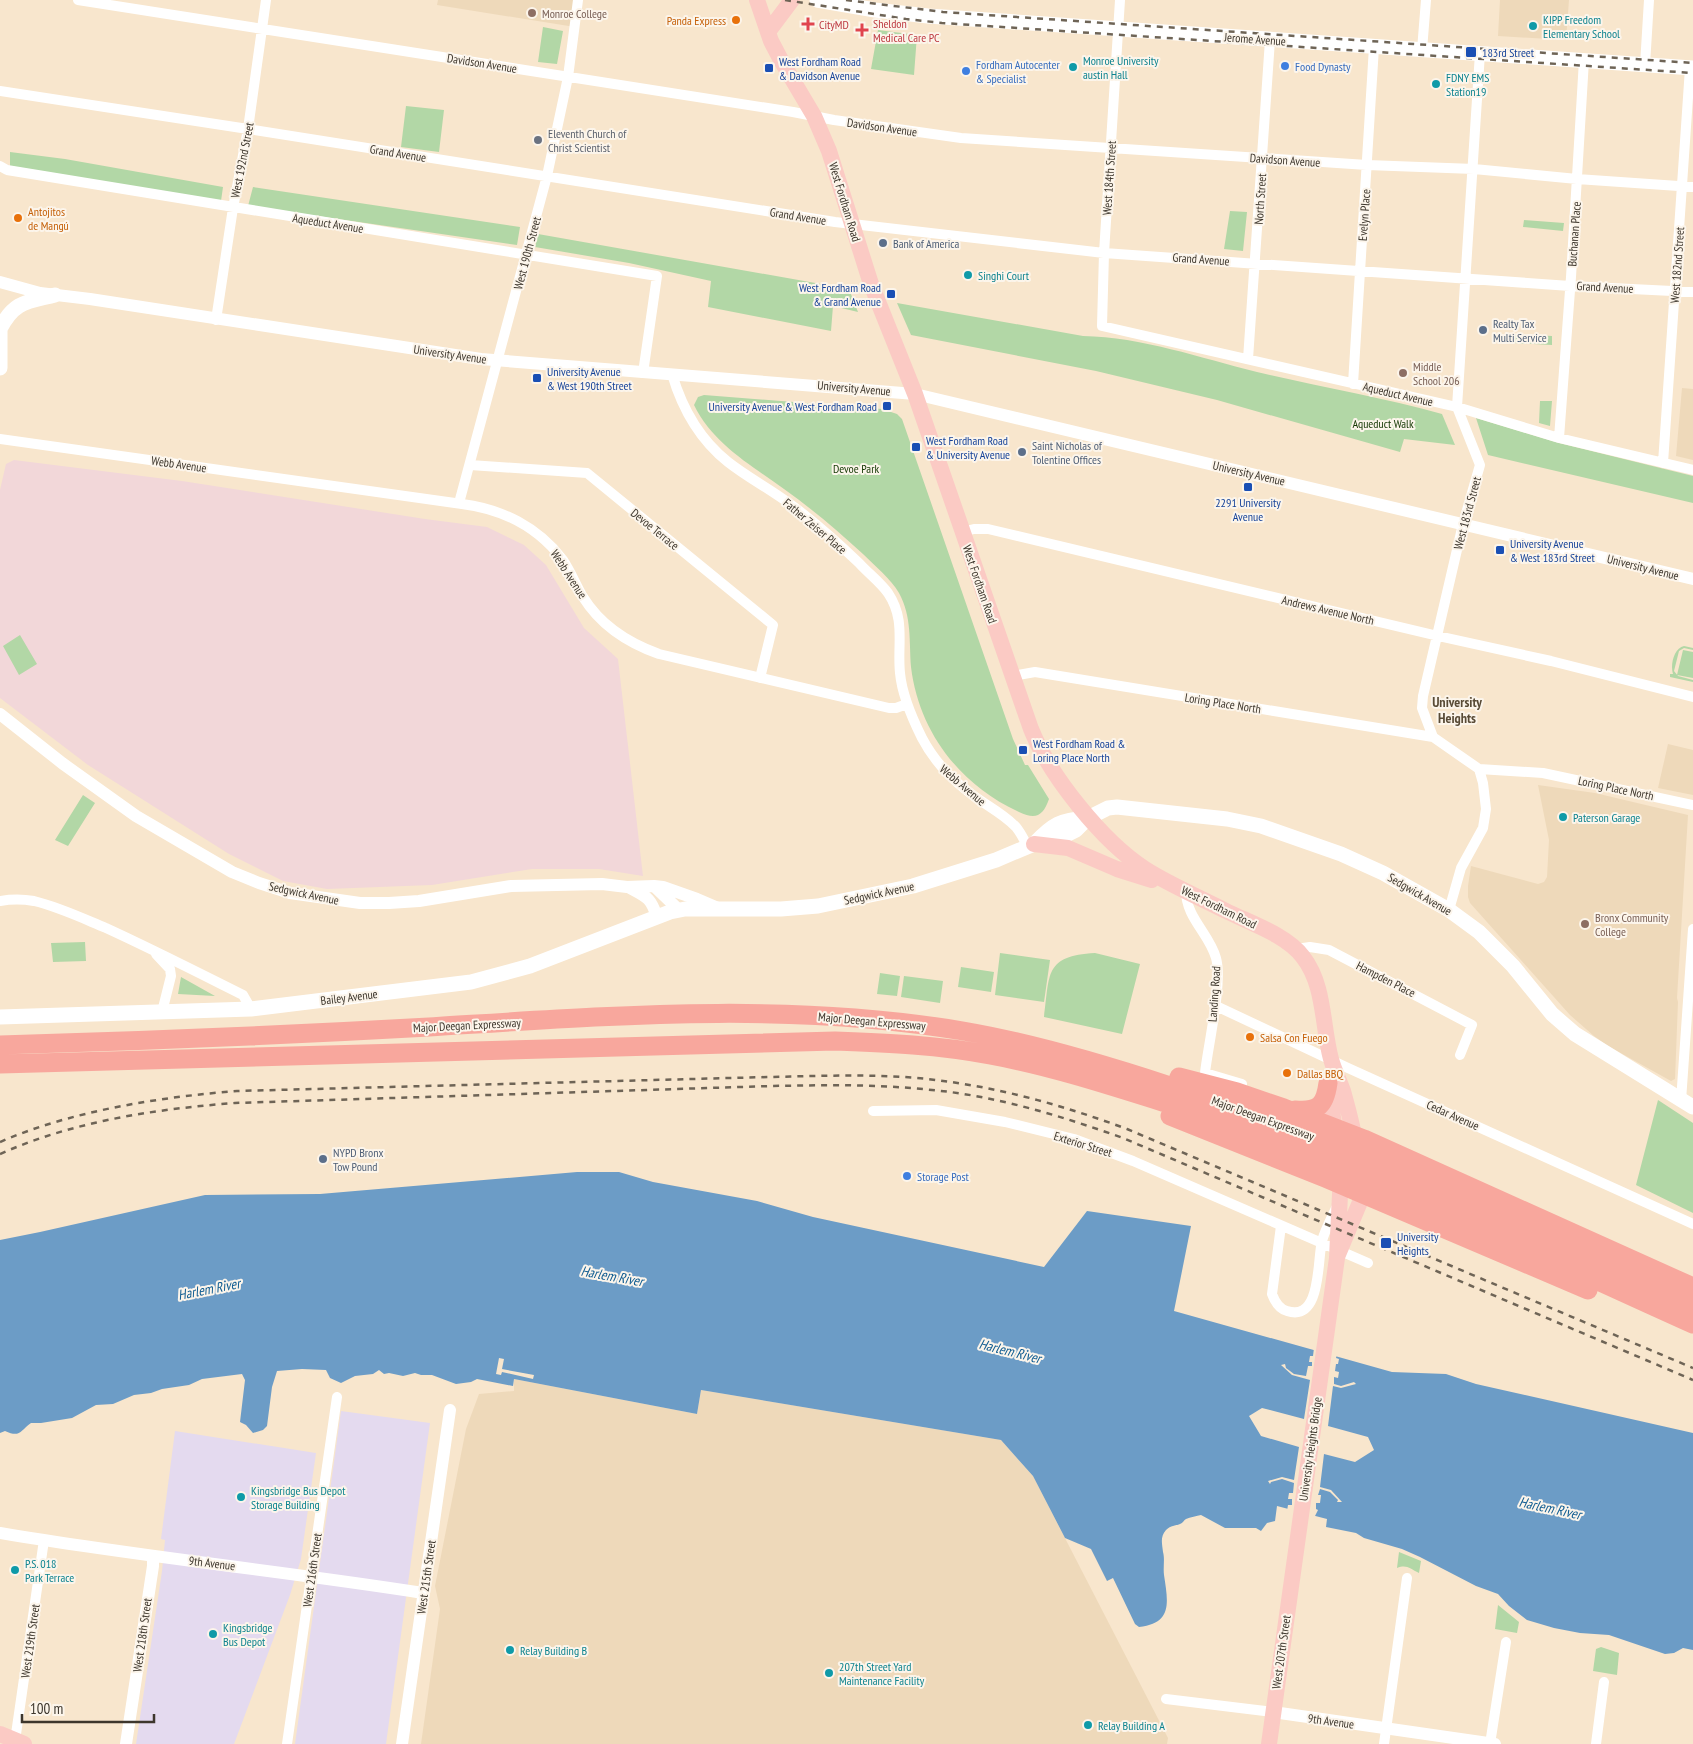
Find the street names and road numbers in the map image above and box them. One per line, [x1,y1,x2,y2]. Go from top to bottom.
street label: Jerome Avenue [1223,29,1286,49]
street label: Davidson Avenue [446,50,518,76]
street label: Davidson Avenue [846,115,918,139]
street label: West 192nd Street [227,120,257,199]
street label: West 184th Street [1099,140,1119,216]
street label: Grand Avenue [369,141,427,165]
street label: Davidson Avenue [1249,150,1321,170]
street label: West Fordham Road [826,161,864,243]
street label: North Street [1251,172,1269,225]
street label: Evelyn Place [1355,189,1373,241]
street label: Buchanan Place [1564,201,1584,267]
street label: Grand Avenue [769,204,827,228]
street label: Aqueduct Avenue [292,210,364,236]
street label: West 190th Street [510,214,544,291]
street label: West 182nd Street [1667,226,1687,304]
street label: Grand Avenue [1172,250,1230,268]
street label: Grand Avenue [1576,278,1634,296]
street label: University Avenue [412,341,488,367]
street label: University Avenue [817,377,891,399]
street label: Aqueduct Avenue [1362,379,1435,409]
street label: Webb Avenue [150,453,208,475]
street label: University Avenue [1211,457,1287,489]
street label: West 183rd Street [1450,474,1484,551]
street label: Father Zeiser Place [780,495,850,557]
street label: Devoe Terrace [628,505,682,553]
street label: West Fordham Road [960,543,1000,625]
street label: Webb Avenue [548,547,590,601]
street label: University Avenue [1605,551,1681,583]
street label: Andrews Avenue North [1280,592,1376,628]
street label: Loring Place North [1184,690,1262,716]
street label: Webb Avenue [937,761,989,809]
street label: Loring Place North [1577,773,1655,803]
street label: Sedgwick Avenue [1385,870,1455,918]
street label: Sedgwick Avenue [268,878,340,908]
street label: Sedgwick Avenue [843,878,915,908]
street label: West Fordham Road [1179,882,1259,932]
street label: Hampden Place [1354,958,1418,1000]
street label: Landing Road [1205,965,1223,1023]
street label: Bailey Avenue [320,986,378,1008]
street label: Major Deegan Expressway [818,1009,927,1033]
street label: Major Deegan Expressway [413,1015,522,1035]
street label: Major Deegan Expressway [1210,1092,1317,1144]
street label: Cedar Avenue [1424,1097,1482,1133]
street label: Exterior Street [1052,1128,1115,1160]
street label: University Heights Bridge [1295,1396,1325,1502]
street label: West 216th Street [299,1531,325,1608]
street label: West 215th Street [413,1538,439,1615]
street label: 9th Avenue [188,1553,236,1573]
street label: West 218th Street [129,1596,155,1673]
street label: West 219th Street [17,1602,43,1679]
street label: West 207th Street [1268,1613,1294,1690]
street label: 9th Avenue [1307,1710,1355,1732]

